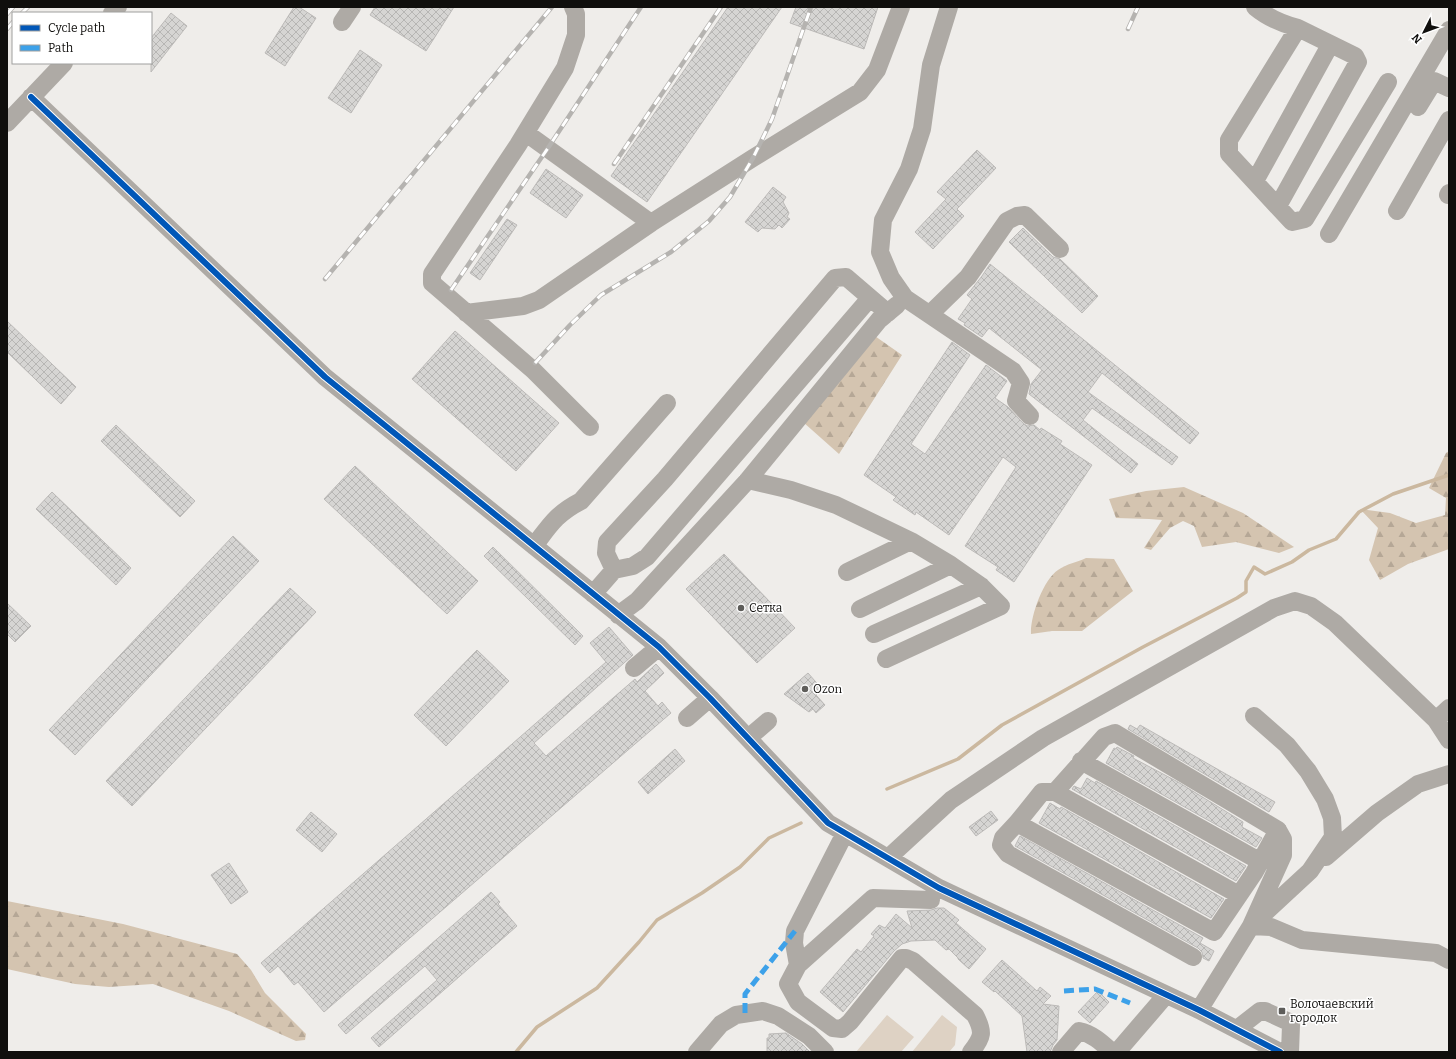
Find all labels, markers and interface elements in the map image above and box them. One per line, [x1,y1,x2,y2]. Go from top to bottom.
legend [12,12,152,64]
north arrow [1404,12,1444,52]
text: Cycle path [48,21,106,35]
text: N [1409,30,1425,46]
text: Path [48,41,74,55]
place label: Сетка [749,601,783,615]
marker: Сетка [736,603,746,613]
place label: Ozon [813,682,843,696]
marker: Ozon [800,684,810,694]
place label: Волочаевский городок [1290,997,1374,1025]
marker: Волочаевский городок [1277,1006,1287,1016]

